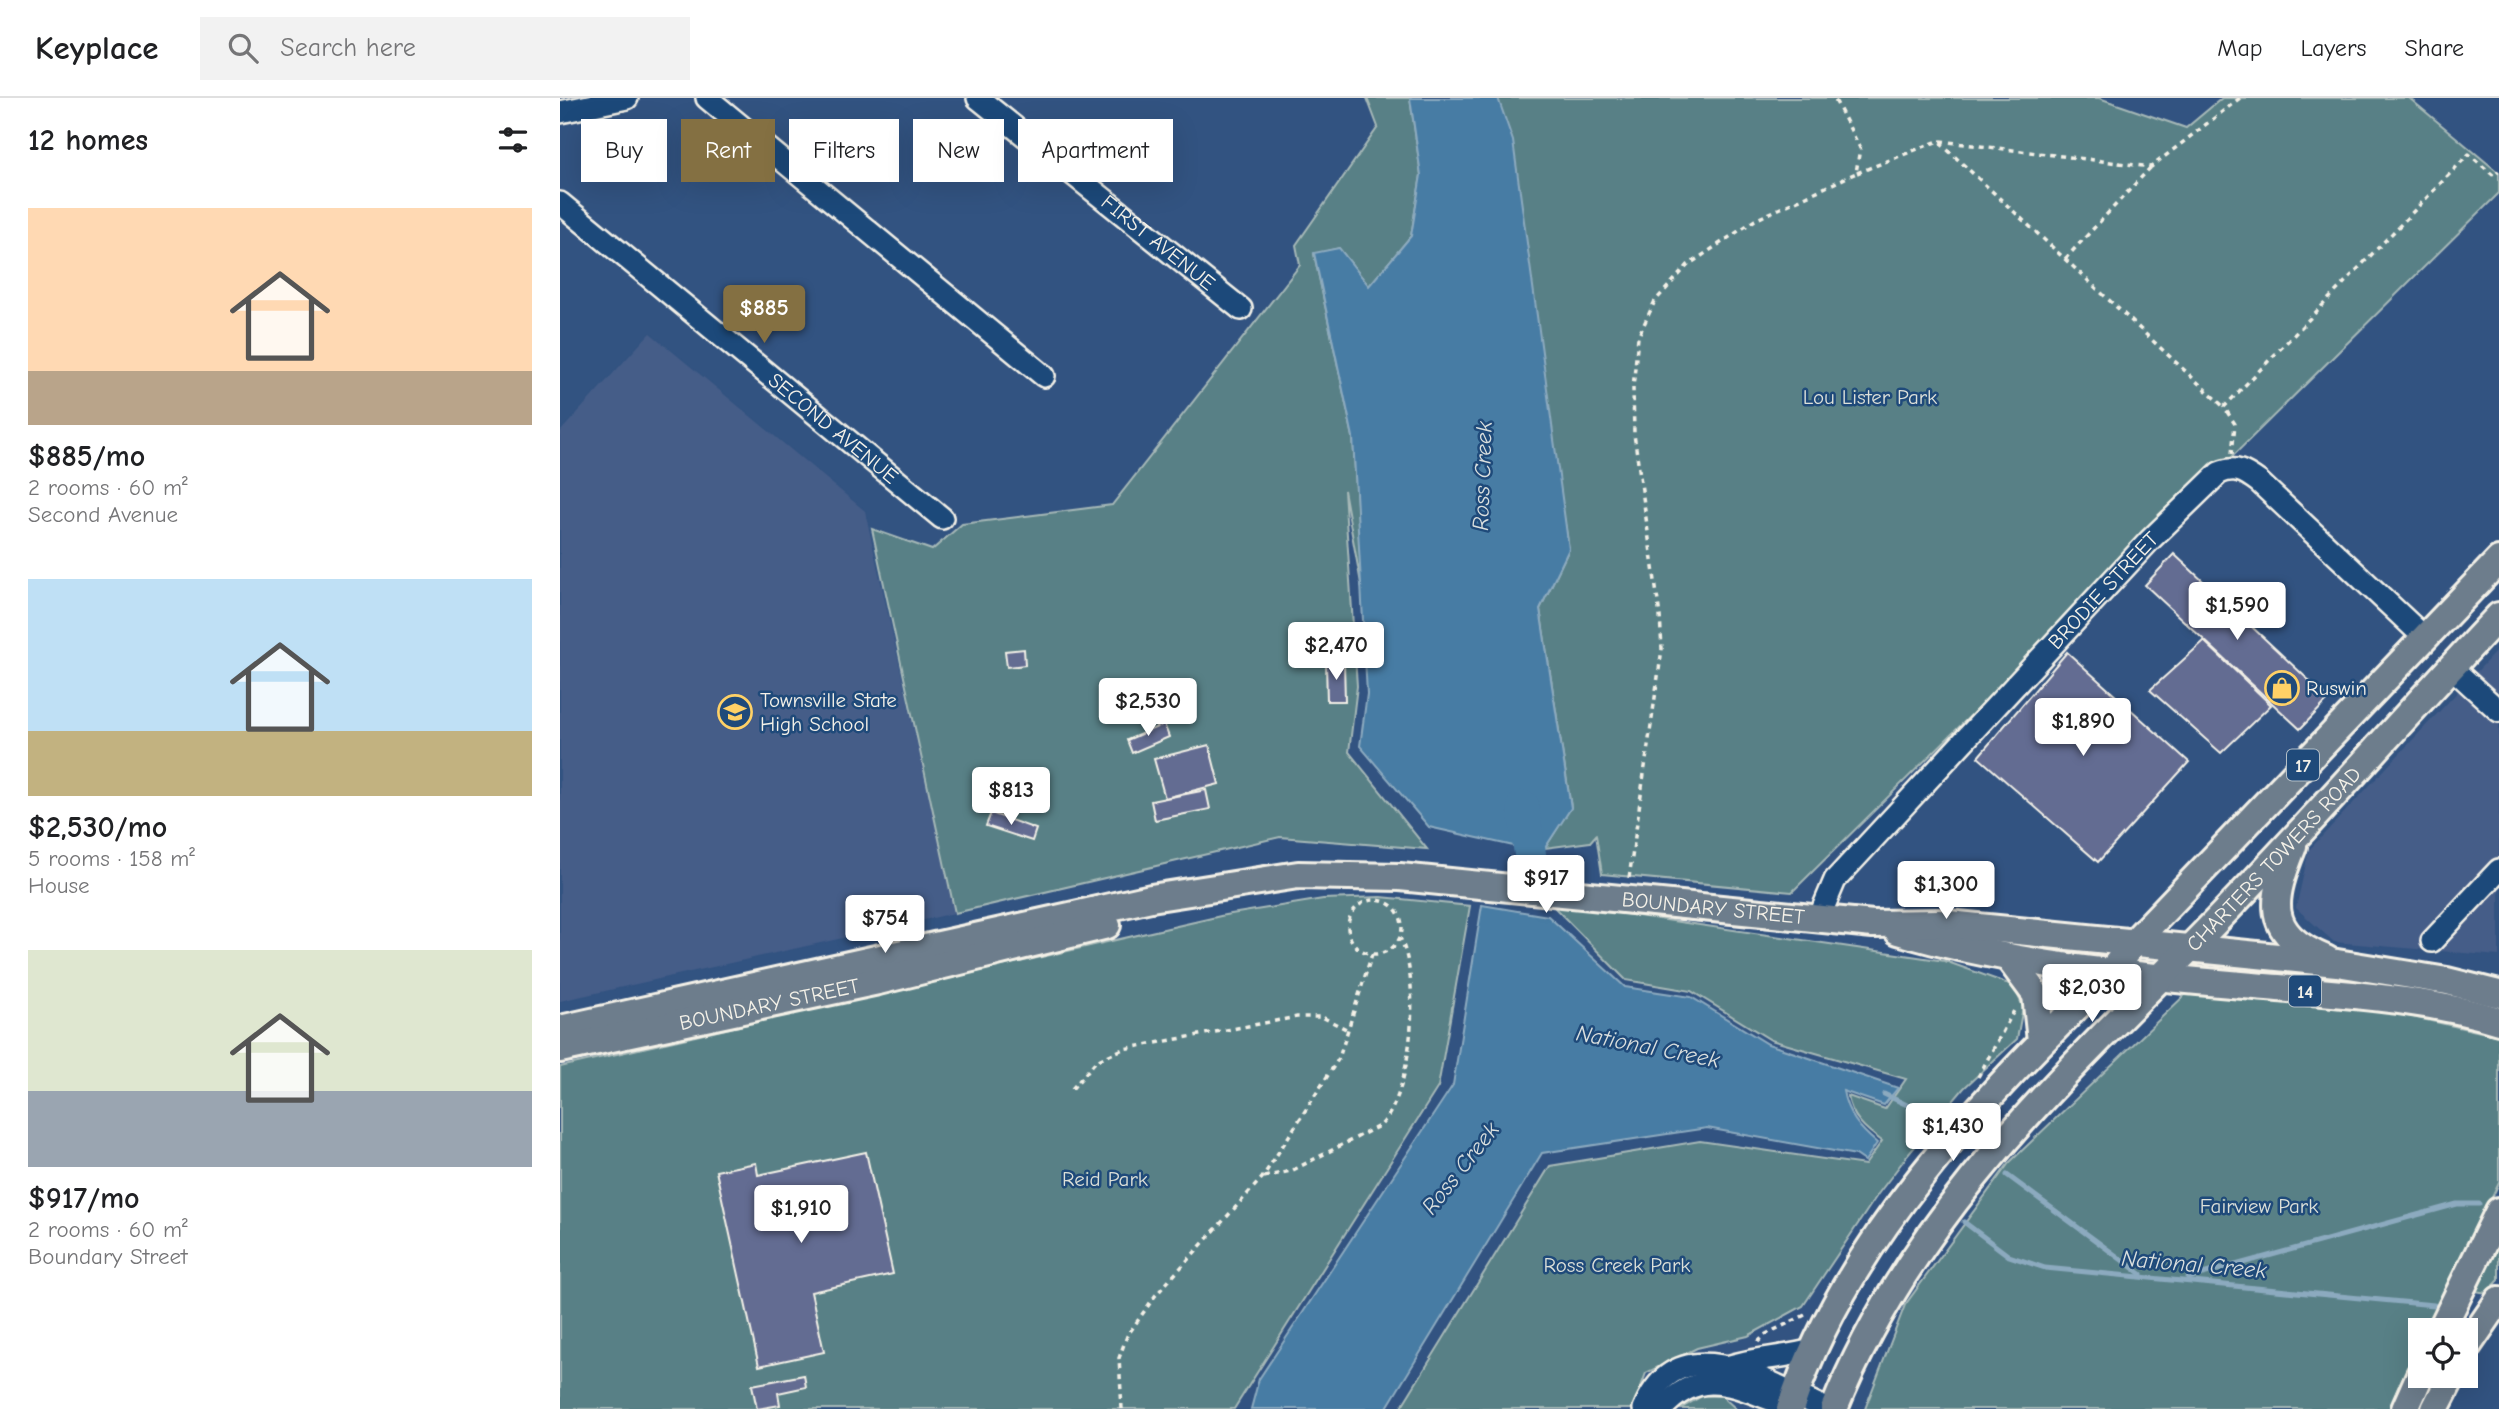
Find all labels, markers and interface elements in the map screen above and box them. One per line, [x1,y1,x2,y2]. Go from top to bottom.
search box [200,17,690,80]
text: Keyplace [35,29,158,67]
icon: search [224,29,262,67]
text: Search here [280,33,416,63]
text: Map [2217,34,2263,62]
text: Layers [2301,34,2366,62]
text: Share [2404,34,2464,62]
chip: Buy [581,119,667,182]
chip: Rent [681,119,775,182]
chip: Filters [789,119,899,182]
chip: New [913,119,1004,182]
chip: Apartment [1018,119,1173,182]
icon: filters [494,121,532,159]
text: 12 homes [28,123,148,158]
street label: FIRST AVENUE [1097,190,1220,295]
icon: home [217,253,343,379]
pin: $885 [723,286,805,345]
text: $885 [739,294,789,321]
street label: SECOND AVENUE [763,368,903,489]
park label: Lou Lister Park [1803,385,1937,409]
water label: Ross Creek [1467,420,1498,531]
text: $885/mo [28,439,145,474]
text: 2 rooms · 60 m² [28,474,188,501]
text: Second Avenue [28,501,178,528]
street label: BRODIE STREET [2043,527,2163,654]
pin: $1,590 [2180,582,2294,642]
text: $1,590 [2205,591,2269,618]
pin: $2,470 [1279,622,1393,682]
icon: home [217,624,343,750]
text: $2,470 [1304,631,1368,658]
shop icon: Ruswin [2263,669,2301,707]
place label: Ruswin [2306,676,2367,700]
pin: $2,530 [1091,678,1205,738]
text: $2,530 [1115,687,1181,714]
place label: Townsville State High School [760,688,897,736]
school or university icon: Townsville State High School [716,693,754,731]
pin: $1,890 [2026,698,2140,758]
text: $1,890 [2051,707,2115,734]
road number: 17 [2287,750,2319,780]
street label: CHARTERS TOWERS ROAD [2182,762,2366,956]
pin: $813 [970,768,1052,827]
text: $813 [988,776,1034,803]
text: $2,530/mo [28,810,167,845]
text: 5 rooms · 158 m² [28,845,195,872]
pin: $917 [1505,856,1587,915]
pin: $1,300 [1889,862,2003,921]
text: $917 [1523,864,1569,891]
text: $1,300 [1914,870,1978,897]
text: House [28,872,90,899]
street label: BOUNDARY STREET [1621,887,1806,929]
pin: $754 [844,896,926,955]
text: $754 [861,904,909,931]
pin: $2,030 [2035,964,2149,1024]
street label: BOUNDARY STREET [677,973,862,1035]
text: $2,030 [2058,973,2126,1000]
road number: 14 [2289,976,2321,1006]
icon: home [217,995,343,1121]
water label: National Creek [1574,1019,1723,1074]
pin: $1,430 [1896,1104,2010,1163]
text: $1,430 [1922,1112,1984,1139]
water label: Ross Creek [1416,1116,1505,1220]
park label: Reid Park [1062,1167,1148,1191]
text: $917/mo [28,1181,140,1216]
pin: $1,910 [744,1186,858,1245]
text: $1,910 [770,1194,832,1221]
park label: Fairview Park [2200,1194,2318,1218]
text: 2 rooms · 60 m² [28,1216,188,1243]
text: Boundary Street [28,1243,188,1270]
water label: National Creek [2120,1245,2269,1284]
park label: Ross Creek Park [1544,1253,1690,1277]
map controls [2408,1318,2478,1388]
button: locate [2408,1318,2478,1388]

